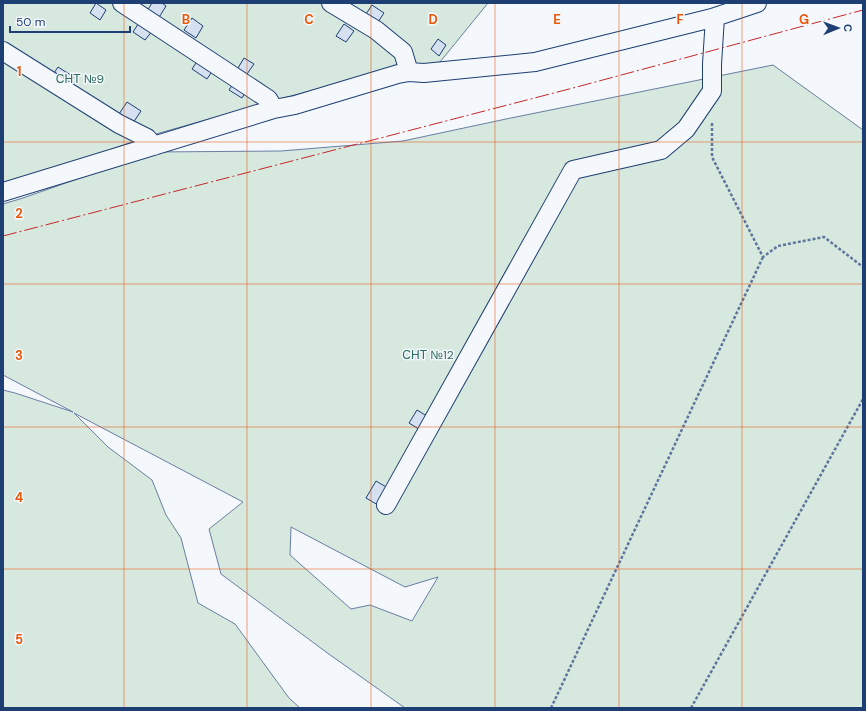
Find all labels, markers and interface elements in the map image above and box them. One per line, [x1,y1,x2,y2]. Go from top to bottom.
scale bar [10,8,130,34]
north arrow [818,8,858,48]
text: B [182,11,190,28]
text: C [304,11,314,28]
text: D [428,11,438,28]
text: E [553,11,561,28]
text: F [676,11,684,28]
text: G [799,11,809,28]
text: 50 m [16,14,45,30]
text: С [841,24,855,32]
text: 1 [17,63,21,80]
park label: СНТ №9 [56,71,104,87]
text: 2 [15,205,23,222]
text: 3 [15,347,23,364]
park label: СНТ №12 [402,347,454,363]
text: 4 [15,489,23,506]
text: 5 [15,631,23,648]

